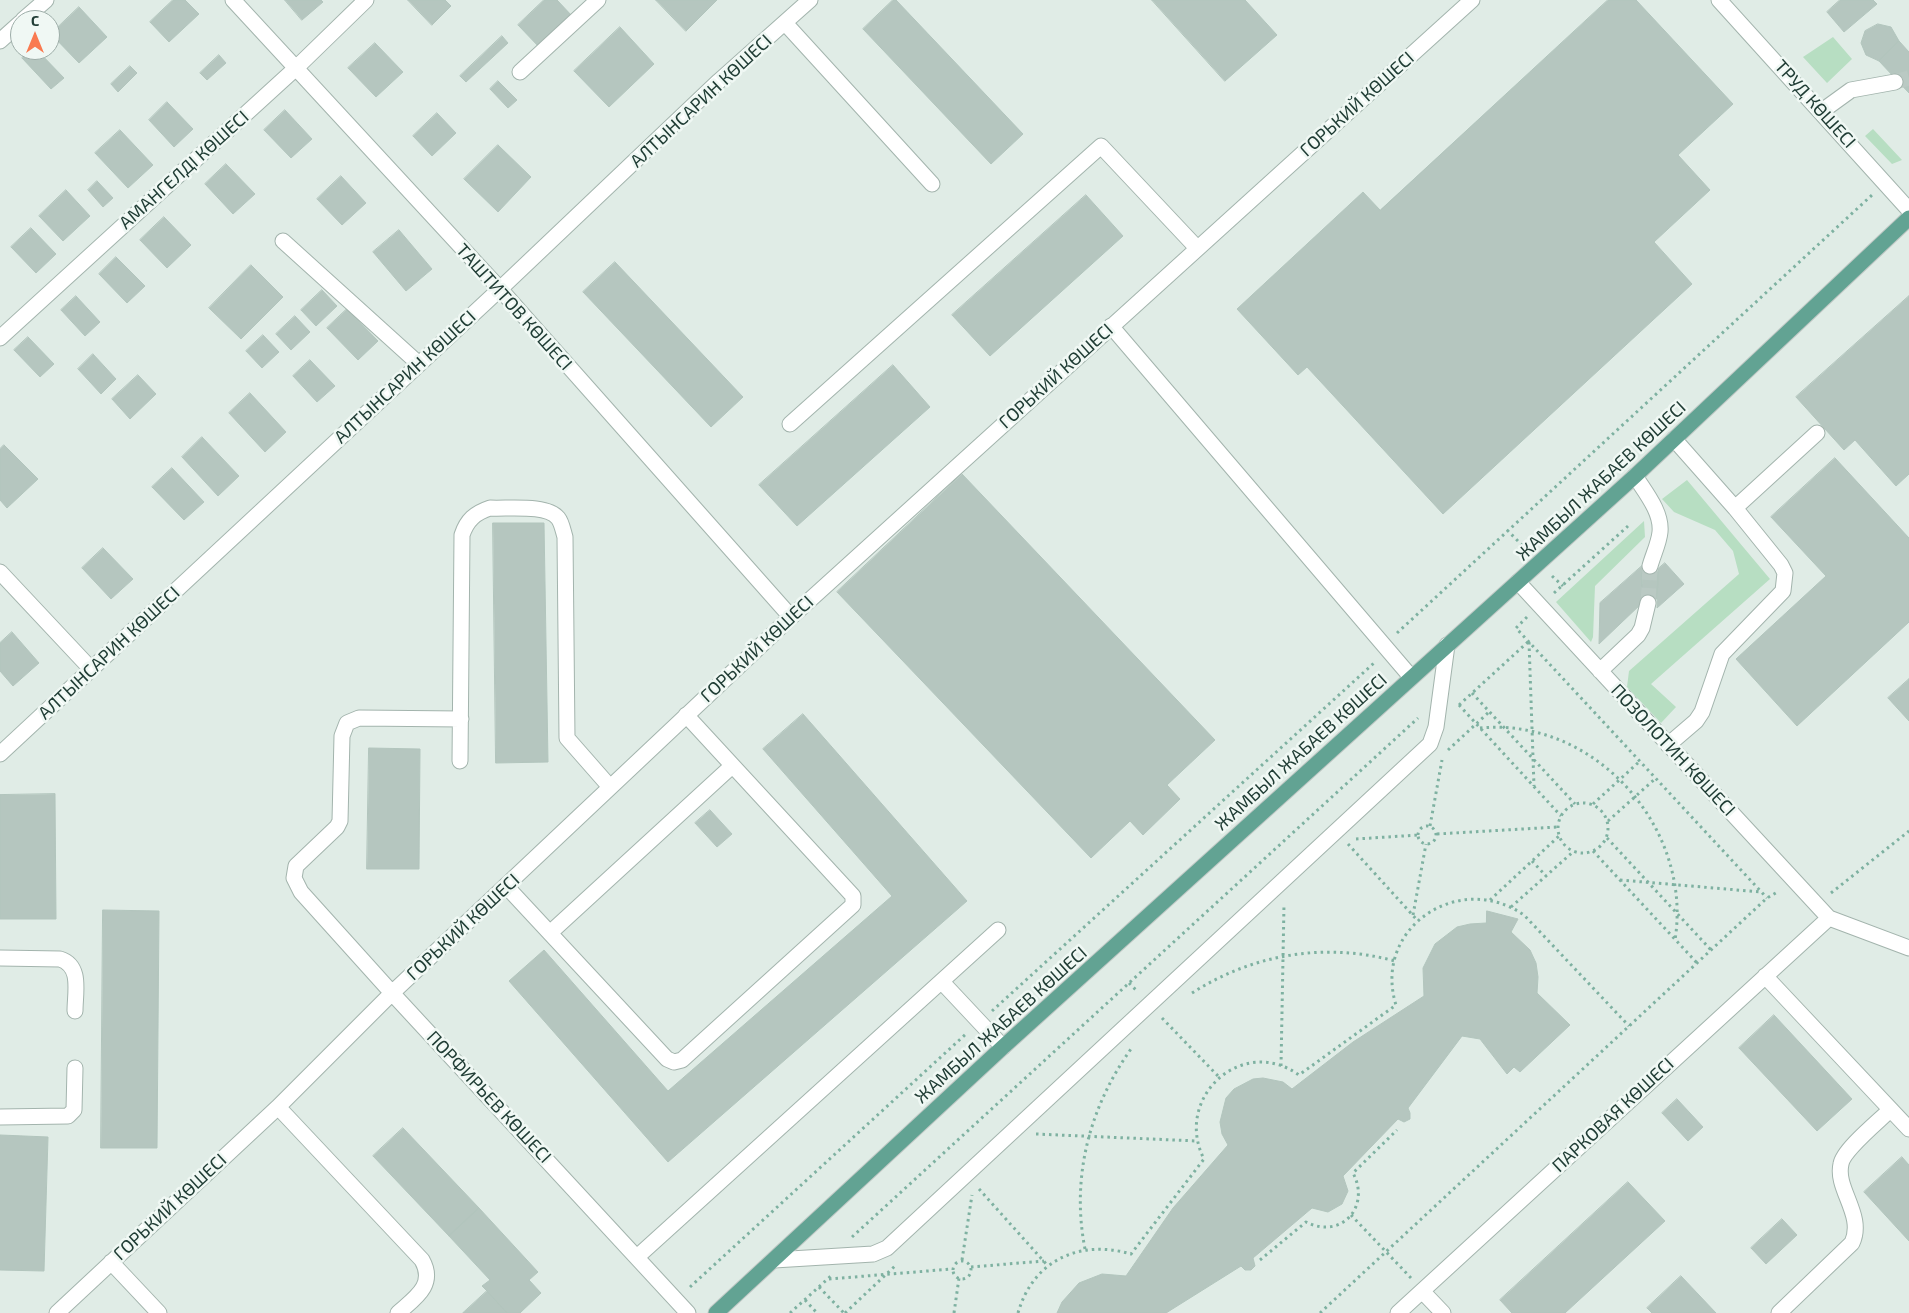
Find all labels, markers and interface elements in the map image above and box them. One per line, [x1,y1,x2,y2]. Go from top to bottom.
north arrow [10,10,60,60]
text: С [31,12,39,29]
street label: АЛТЫНСАРИН КӨШЕСІ [626,30,776,172]
street label: ГОРЬКИЙ КӨШЕСІ [1295,47,1419,161]
street label: ТРУД КӨШЕСІ [1770,56,1860,152]
street label: АМАНГЕЛДІ КӨШЕСІ [115,106,253,234]
street label: ТАШТИТОВ КӨШЕСІ [451,239,577,375]
street label: АЛТЫНСАРИН КӨШЕСІ [330,306,480,448]
street label: ГОРЬКИЙ КӨШЕСІ [994,319,1118,433]
street label: ЖАМБЫЛ ЖАБАЕВ КӨШЕСІ [1512,397,1690,565]
street label: АЛТЫНСАРИН КӨШЕСІ [34,582,184,724]
street label: ГОРЬКИЙ КӨШЕСІ [696,591,818,707]
street label: ЖАМБЫЛ ЖАБАЕВ КӨШЕСІ [1211,669,1391,835]
street label: ПОЗОЛОТИН КӨШЕСІ [1606,680,1740,820]
street label: ГОРЬКИЙ КӨШЕСІ [402,869,524,985]
street label: ЖАМБЫЛ ЖАБАЕВ КӨШЕСІ [911,942,1091,1108]
street label: ПОРФИРЬЕВ КӨШЕСІ [422,1026,556,1168]
street label: ПАРКОВАЯ КӨШЕСІ [1548,1053,1678,1177]
street label: ГОРЬКИЙ КӨШЕСІ [109,1149,231,1265]

